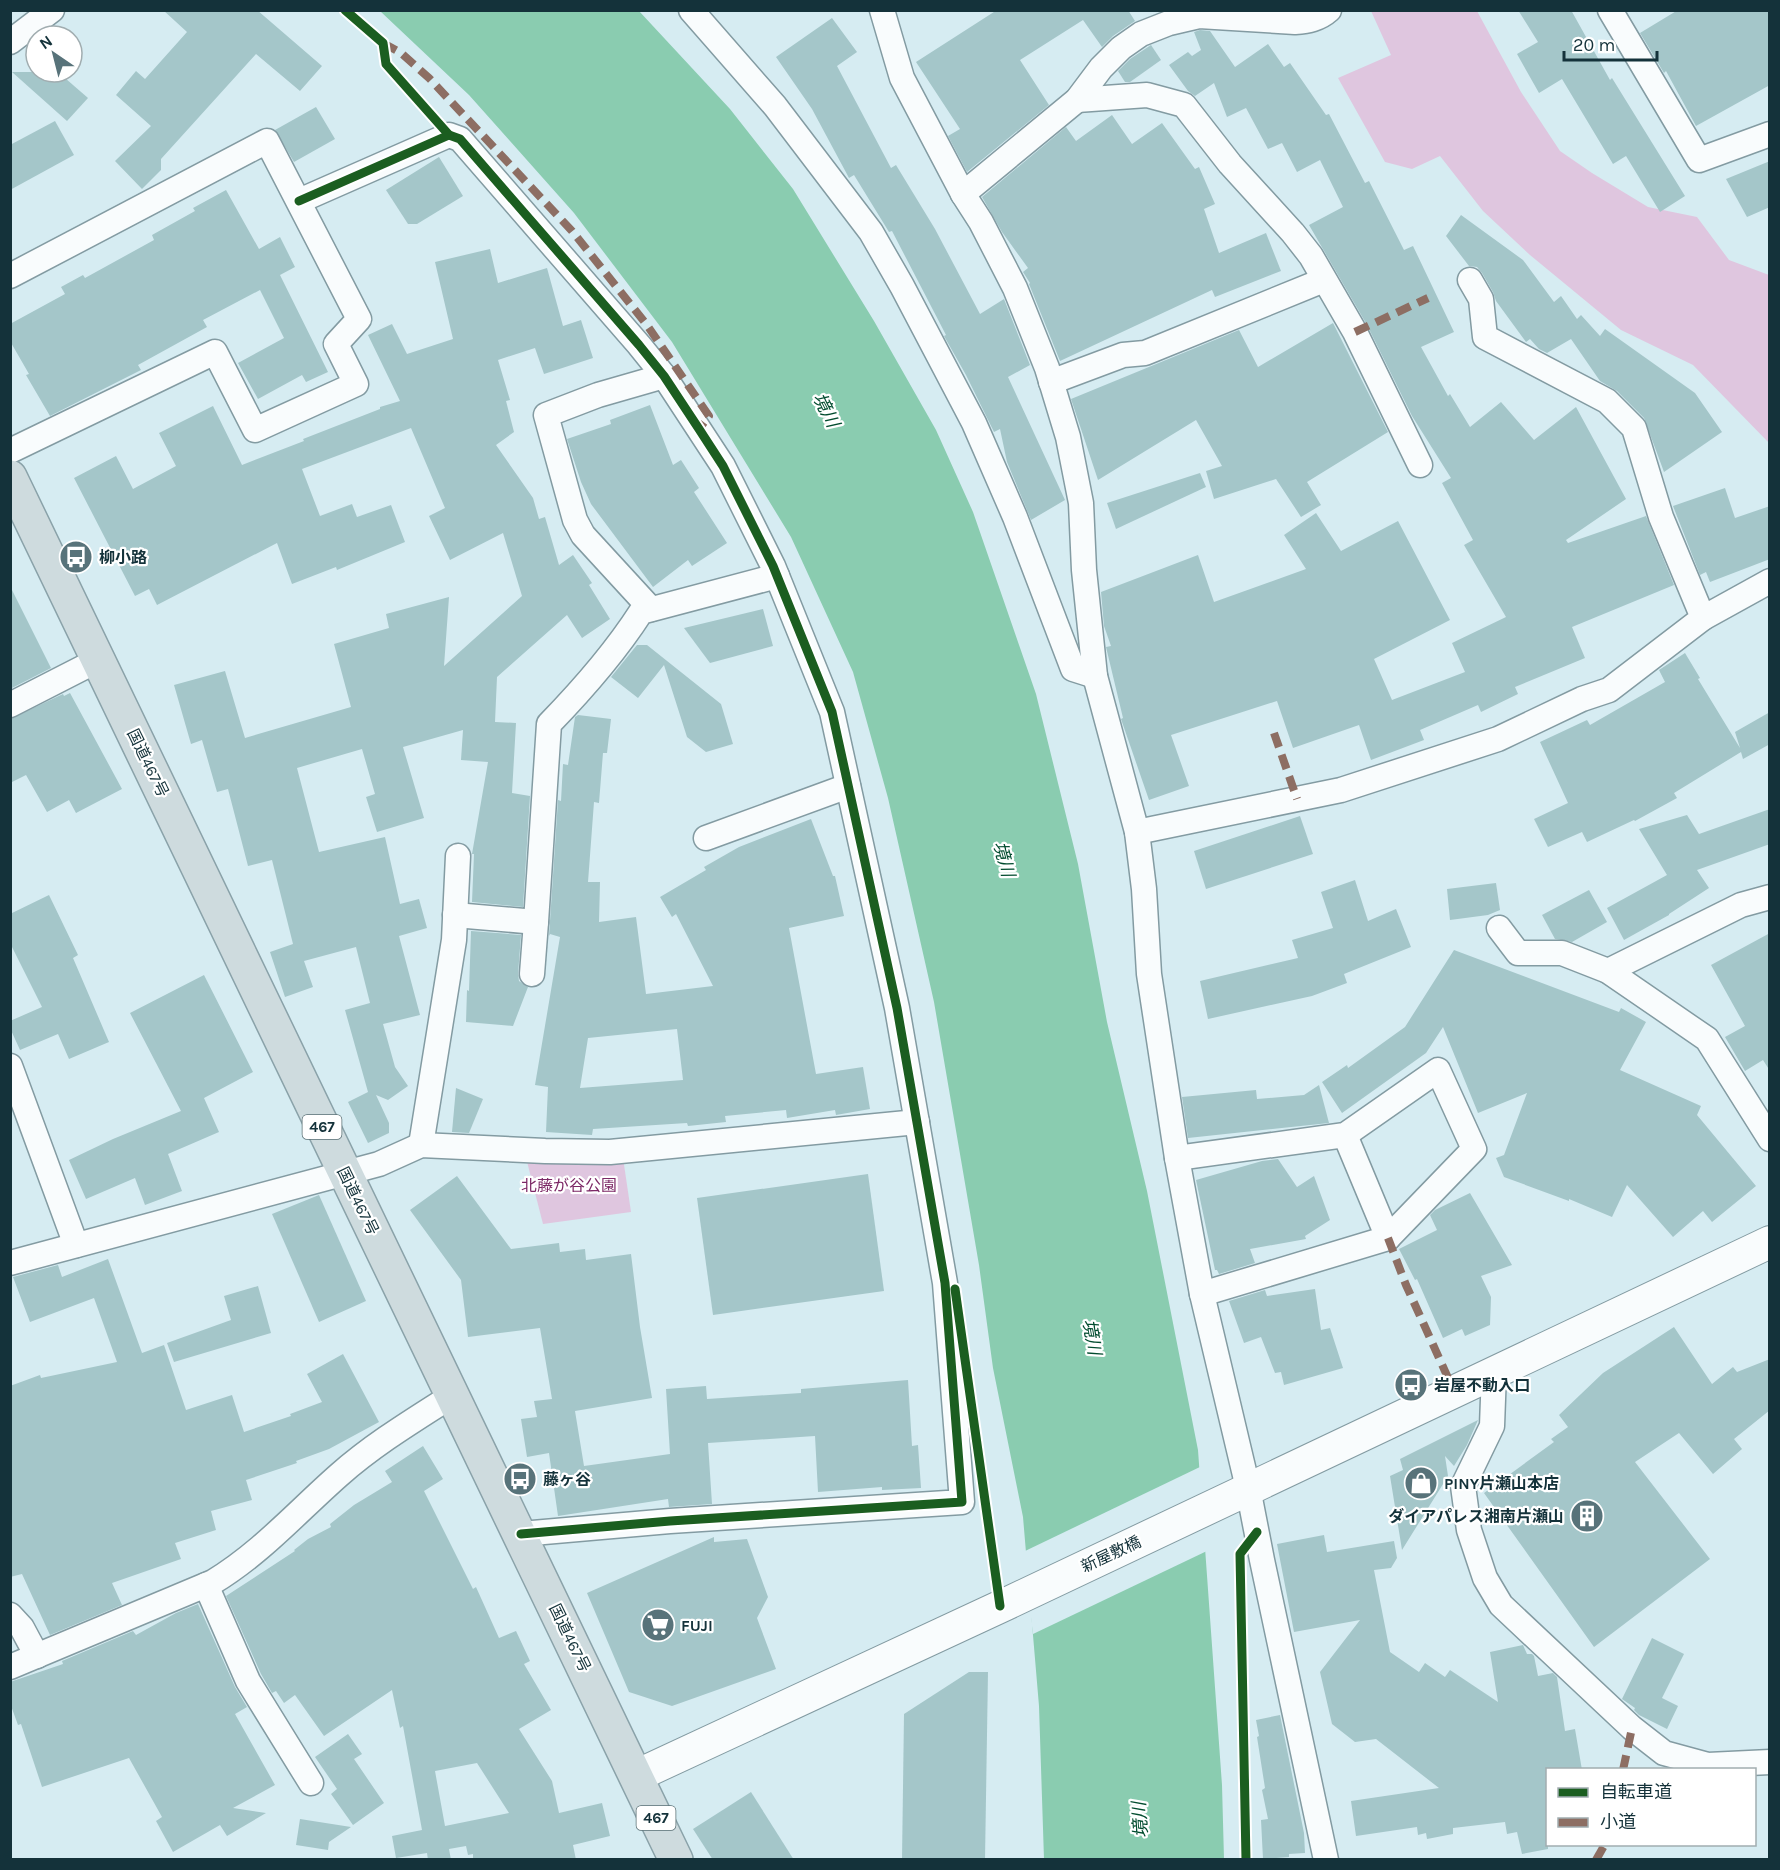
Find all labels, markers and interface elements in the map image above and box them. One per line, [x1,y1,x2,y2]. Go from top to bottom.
north arrow [24,24,84,84]
scale bar [1564,24,1657,62]
text: N [36,31,56,53]
text: 20 m [1573,34,1615,56]
water label: 境川 [808,389,845,433]
bus stop icon: 柳小路 [58,539,94,575]
place label: 柳小路 [99,548,147,567]
street label: 国道467号 [123,726,173,800]
water label: 境川 [989,839,1020,881]
road number: 467 [302,1115,342,1139]
street label: 国道467号 [333,1164,383,1238]
park label: 北藤が谷公園 [521,1176,617,1195]
water label: 境川 [1078,1317,1106,1359]
bus stop icon: 岩屋不動入口 [1393,1367,1429,1403]
place label: 岩屋不動入口 [1434,1376,1530,1395]
bus stop icon: 藤ヶ谷 [502,1461,538,1497]
shop icon: PINY片瀬山本店 [1403,1465,1439,1501]
place label: 藤ヶ谷 [543,1470,591,1489]
place label: PINY片瀬山本店 [1444,1474,1559,1493]
building icon: ダイアパレス湘南片瀬山 [1569,1498,1605,1534]
place label: ダイアパレス湘南片瀬山 [1388,1507,1564,1526]
street label: 新屋敷橋 [1078,1532,1144,1576]
street label: 国道467号 [545,1601,595,1675]
supermarket icon: FUJI [640,1607,676,1643]
place label: FUJI [681,1616,713,1635]
legend [1546,1768,1756,1846]
text: 自転車道 [1600,1781,1672,1803]
water label: 境川 [1128,1799,1152,1839]
road number: 467 [636,1806,676,1830]
text: 小道 [1600,1811,1636,1833]

